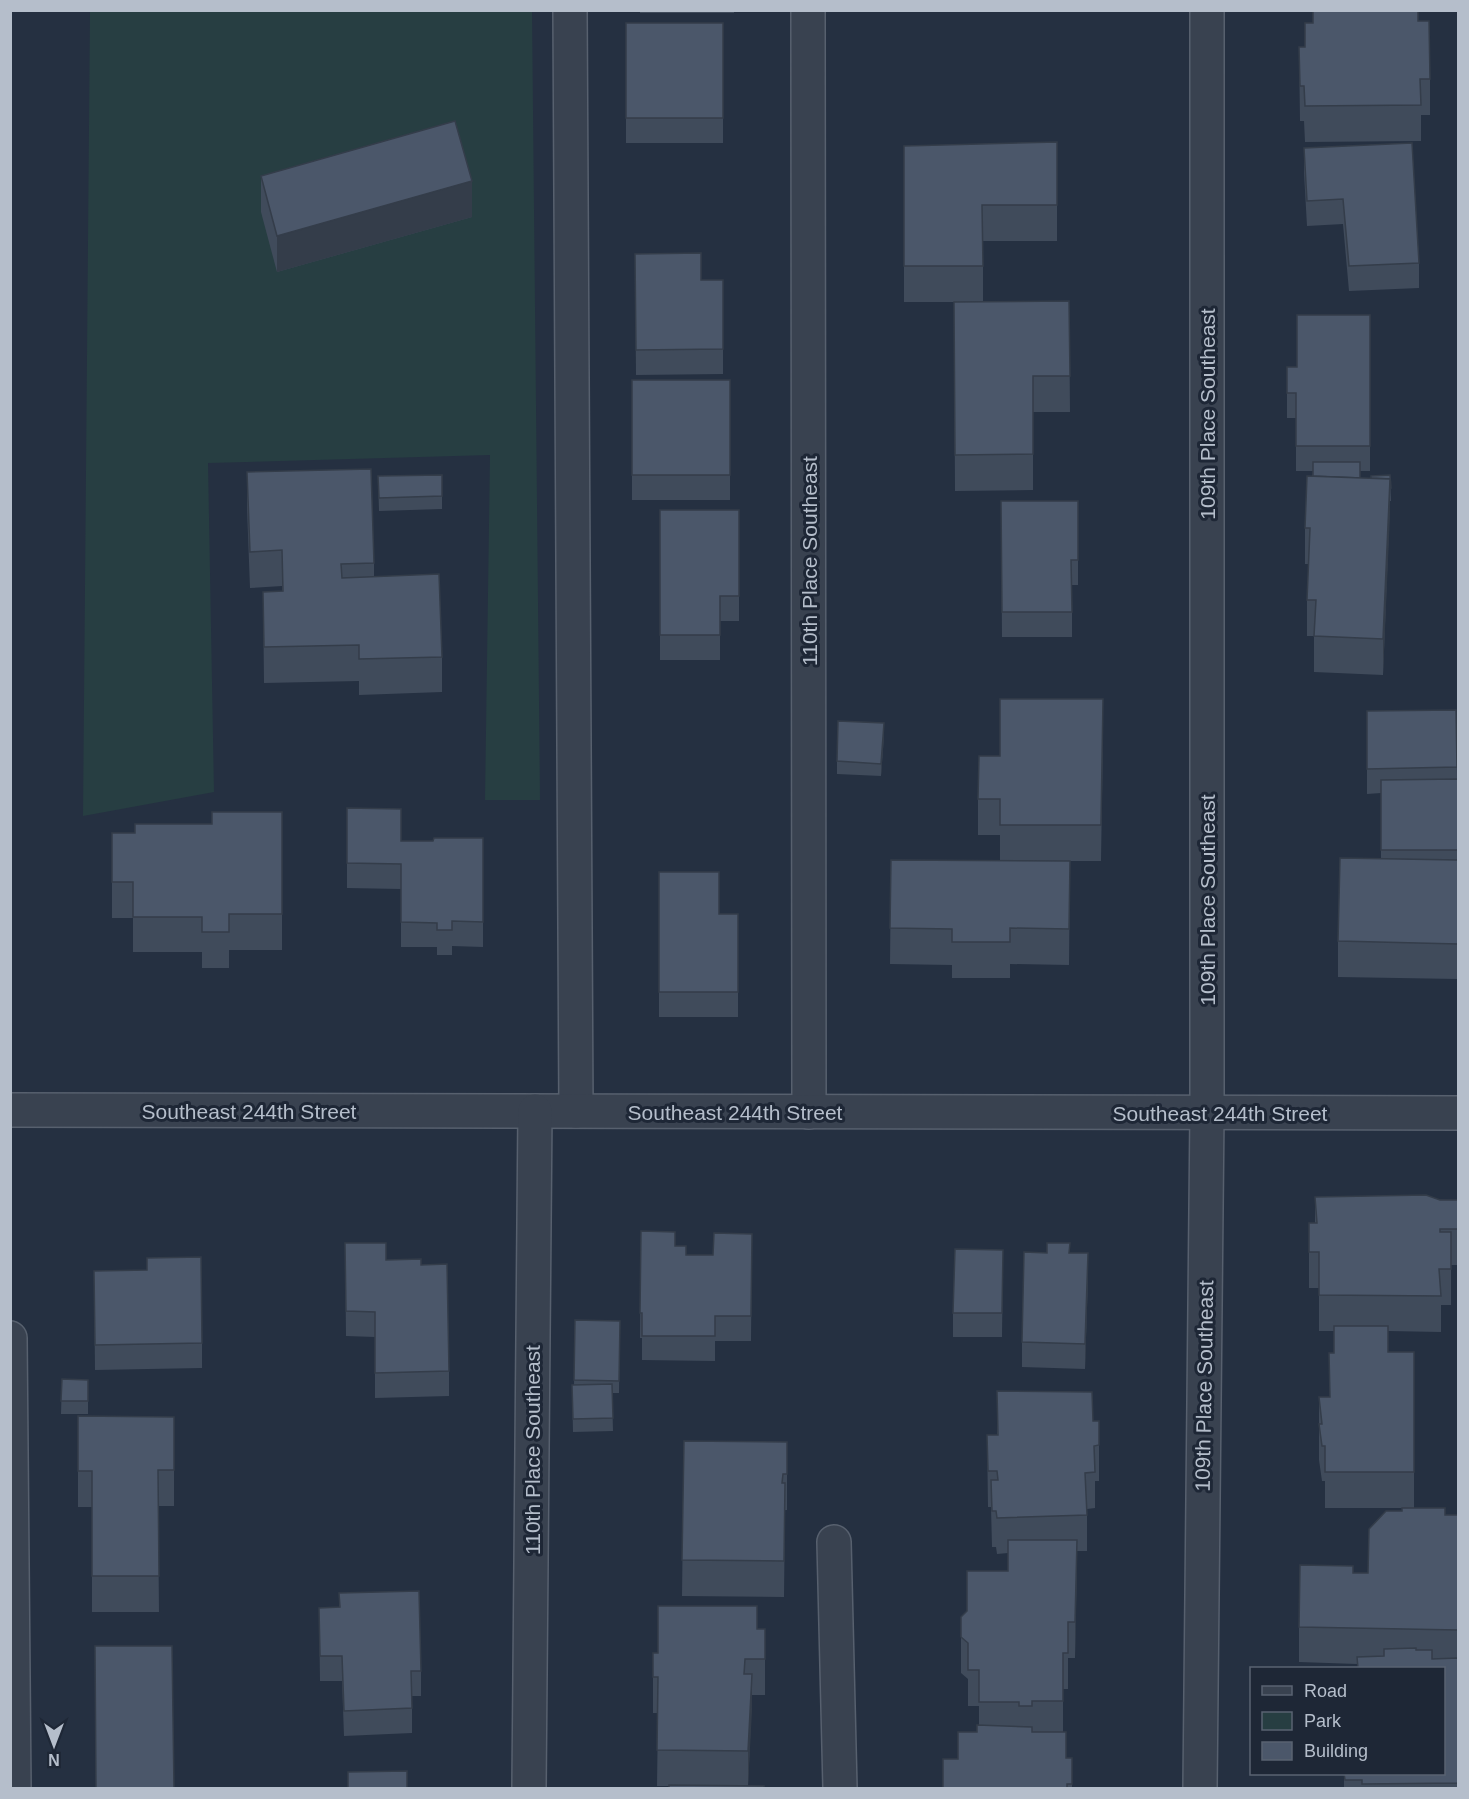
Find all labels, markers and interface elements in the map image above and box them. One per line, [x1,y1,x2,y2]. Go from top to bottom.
street label: 109th Place Southeast [1196,308,1219,520]
street label: 110th Place Southeast [798,456,821,666]
street label: 109th Place Southeast [1196,794,1219,1006]
street label: Southeast 244th Street [142,1100,357,1123]
street label: Southeast 244th Street [628,1101,843,1124]
street label: Southeast 244th Street [1113,1102,1328,1125]
street label: 109th Place Southeast [1191,1280,1217,1492]
street label: 110th Place Southeast [521,1345,544,1555]
legend [1250,1667,1445,1775]
text: Road [1304,1681,1347,1701]
text: Park [1304,1711,1342,1731]
north arrow [24,1715,84,1775]
text: Building [1304,1741,1368,1761]
text: N [48,1751,60,1768]

